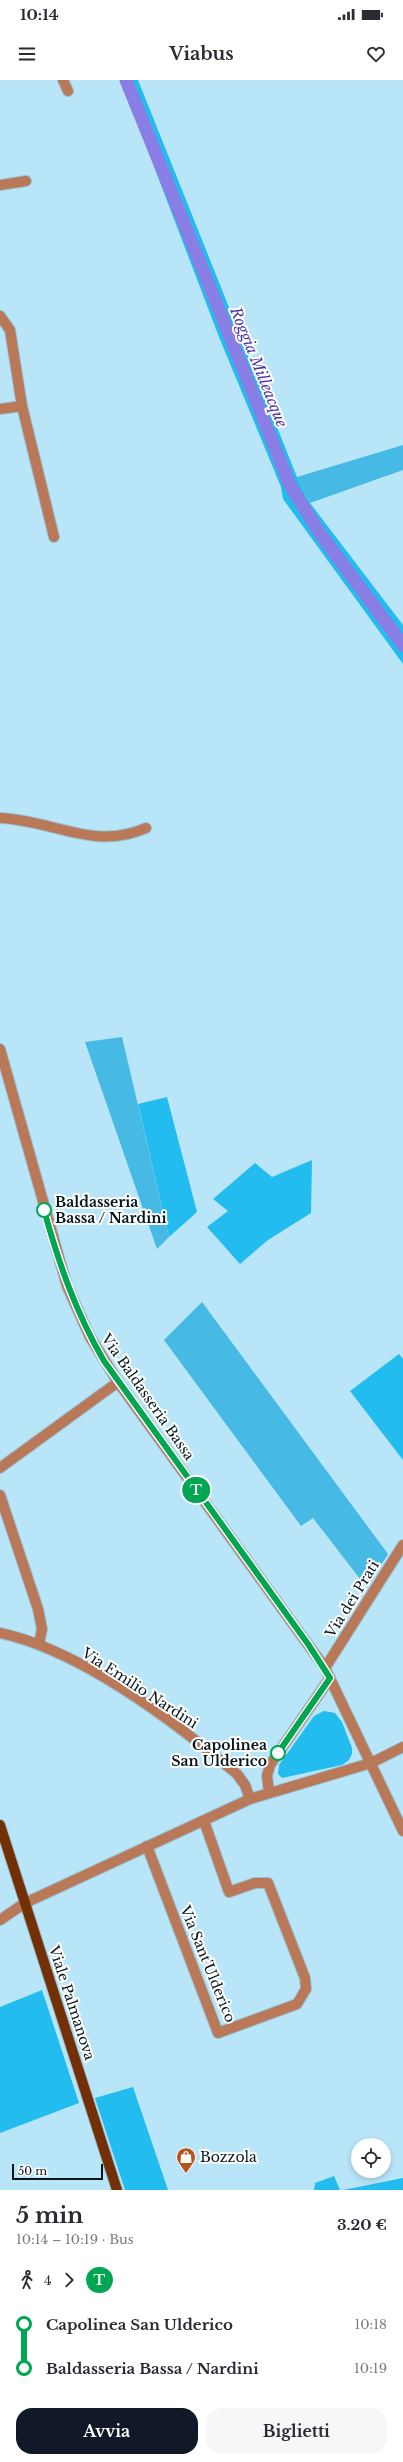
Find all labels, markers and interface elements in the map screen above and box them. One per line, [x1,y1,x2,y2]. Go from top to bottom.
text: 10:14 [20,5,59,24]
icon: menu [16,43,38,65]
text: Viabus [169,43,234,65]
icon: heart [365,43,387,65]
water label: Roggia Milleacque [226,303,292,430]
place label: Baldasseria Bassa / Nardini [55,1193,166,1227]
marker: Baldasseria Bassa / Nardini [36,1202,52,1218]
street label: Via Baldasseria Bassa [97,1329,199,1464]
line badge: T [183,1477,209,1503]
text: T [190,1481,202,1499]
street label: Via dei Prati [321,1557,383,1642]
street label: Via Emilio Nardini [78,1643,202,1732]
place label: Capolinea San Ulderico [171,1736,267,1770]
marker: Capolinea San Ulderico [270,1745,286,1761]
street label: Via Sant'Ulderico [176,1902,240,2025]
street label: Viale Palmanova [45,1943,99,2063]
map controls [351,2138,391,2178]
button: locate [351,2138,391,2178]
shop icon: Bozzola [175,2146,197,2174]
place label: Bozzola [200,2148,257,2166]
scale bar [12,2162,103,2181]
text: 50 m [18,2164,47,2178]
text: 5 min [16,2202,83,2229]
text: 3.20 € [337,2215,387,2234]
text: 10:14 – 10:19 · Bus [16,2231,134,2248]
icon: walk [16,2269,38,2291]
icon: forward [58,2269,80,2291]
text: T [94,2271,105,2289]
text: 4 [44,2272,52,2289]
text: Capolinea San Ulderico [46,2315,233,2334]
text: 10:18 [355,2316,387,2333]
text: Baldasseria Bassa / Nardini [46,2359,259,2378]
text: 10:19 [354,2360,387,2377]
button: Avvia [16,2408,198,2454]
button: Biglietti [206,2408,387,2454]

